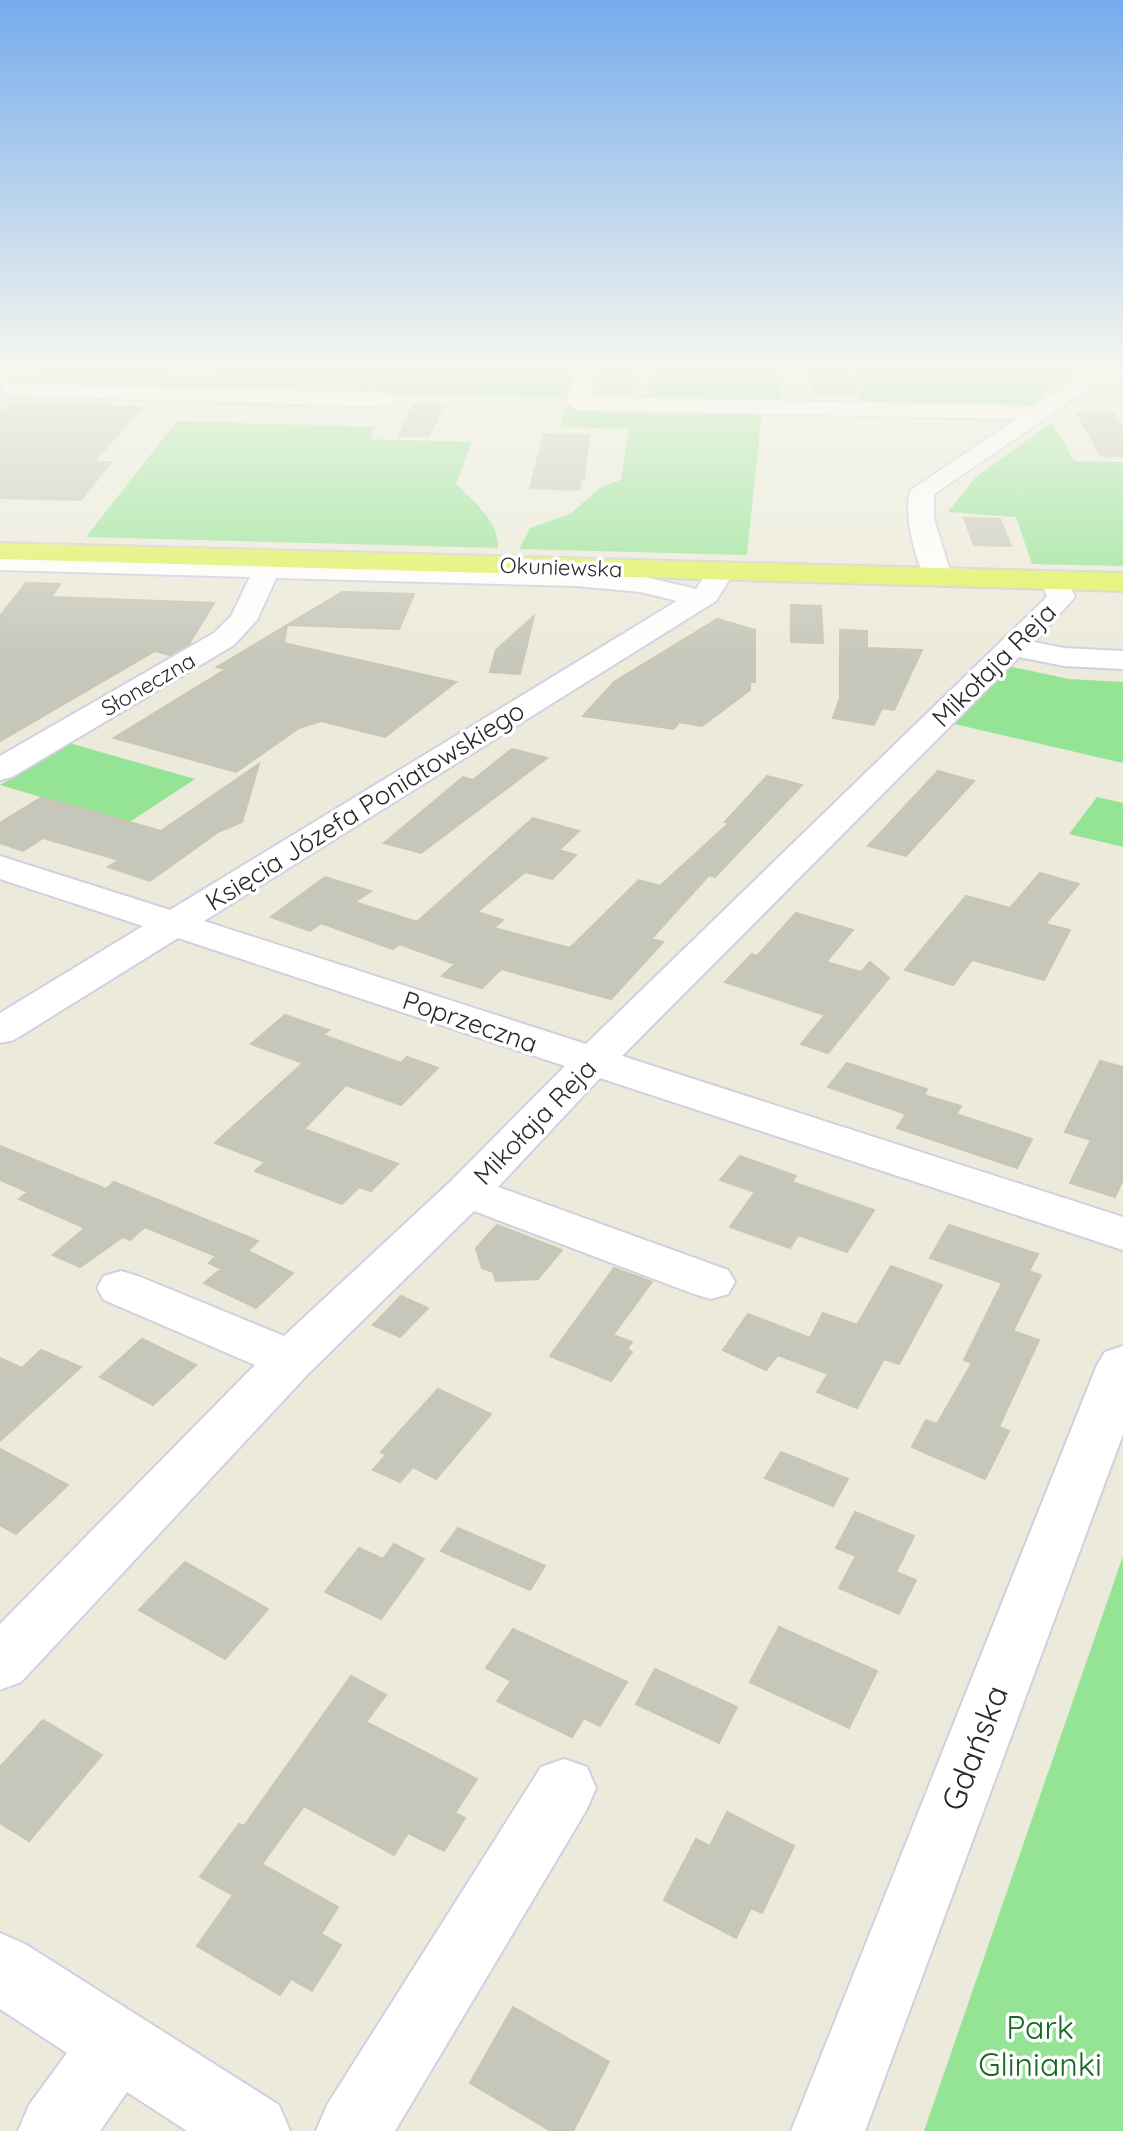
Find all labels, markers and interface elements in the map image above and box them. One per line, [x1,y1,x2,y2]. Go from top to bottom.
street label: Okuniewska [499,551,623,583]
street label: Mikołaja Reja [925,596,1063,734]
street label: Słoneczna [96,646,200,722]
street label: Księcia Józefa Poniatowskiego [199,694,530,918]
street label: Poprzeczna [398,983,542,1060]
street label: Mikołaja Reja [466,1052,603,1192]
street label: Gdańska [932,1679,1016,1816]
park label: Park Glinianki [978,2007,1102,2084]

